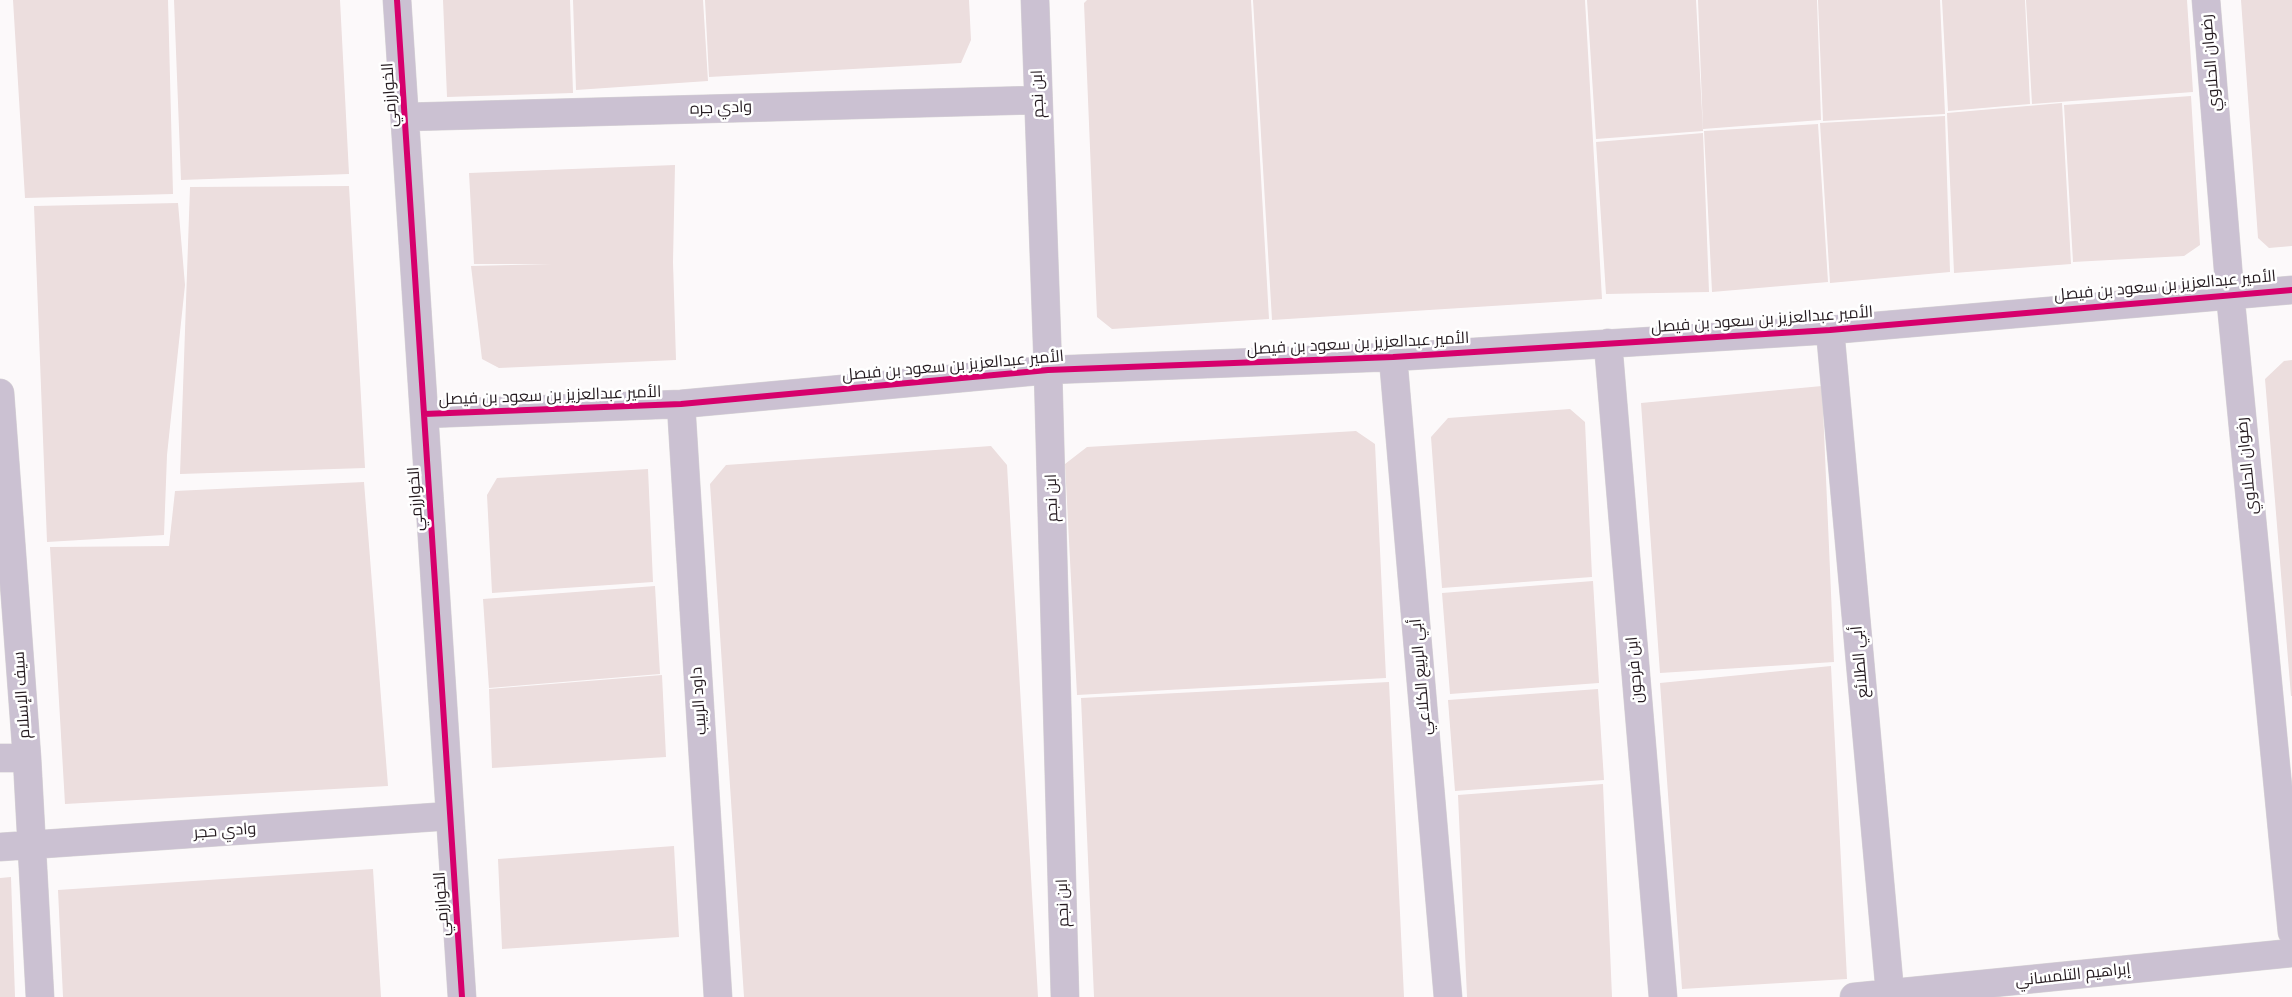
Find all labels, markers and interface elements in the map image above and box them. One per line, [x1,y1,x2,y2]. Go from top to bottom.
street label: رضوان الحلاوي [2197,13,2225,113]
street label: الخوارزمي [378,62,402,128]
street label: ابن نجم [1028,69,1048,119]
street label: وادي جره [690,97,752,119]
street label: الأمير عبدالعزيز بن سعود بن فيصل [2053,267,2277,305]
street label: الأمير عبدالعزيز بن سعود بن فيصل [1650,303,1874,337]
street label: الأمير عبدالعزيز بن سعود بن فيصل [1246,329,1470,359]
street label: الأمير عبدالعزيز بن سعود بن فيصل [841,347,1065,385]
street label: الأمير عبدالعزيز بن سعود بن فيصل [438,383,662,409]
street label: رضوان الحلاوي [2232,416,2262,516]
street label: الخوارزمي [404,466,428,532]
street label: ابن نجم [1042,473,1062,523]
street label: أبي الربيع الكلاعي [1406,618,1436,736]
street label: أبي الطلائع [1847,625,1873,699]
street label: ابن فرحون [1623,636,1647,704]
street label: سيف الإسلام [9,651,35,739]
street label: داود الربيب [687,666,711,736]
street label: وادي حجر [193,819,257,843]
street label: الخوارزمي [430,871,454,937]
street label: ابن نجم [1053,878,1073,928]
street label: إبراهيم التلمساني [2014,959,2132,991]

